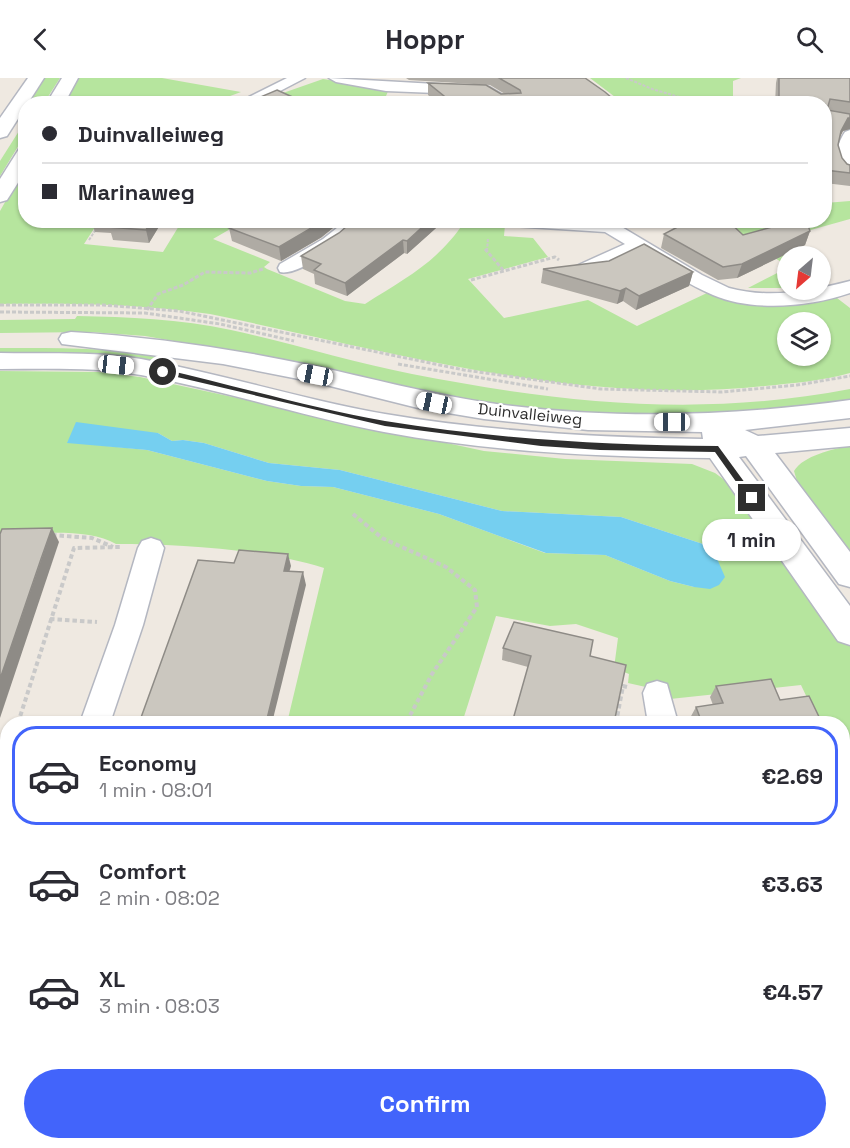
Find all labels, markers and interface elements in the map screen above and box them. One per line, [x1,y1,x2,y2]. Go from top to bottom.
text: Hoppr [385,22,465,57]
icon: back [24,23,57,56]
icon: search [793,23,826,56]
text: Duinvalleiweg [78,120,224,148]
text: Marinaweg [78,178,195,206]
north arrow [777,246,831,300]
map controls [777,246,831,366]
button: layers [777,312,831,366]
car [97,354,135,376]
route start [149,358,176,385]
car [296,363,334,387]
car [415,390,453,416]
street label: Duinvalleiweg [477,398,583,430]
car [654,413,690,431]
route end [738,484,765,511]
callout: 1 min [702,519,801,561]
text: 1 min [727,527,776,553]
icon: car [27,749,81,803]
text: Economy [99,749,197,777]
text: €2.69 [761,762,823,790]
text: 1 min · 08:01 [99,777,212,803]
icon: car [27,857,81,911]
text: Comfort [99,857,187,885]
text: €3.63 [761,870,823,898]
text: 2 min · 08:02 [99,885,220,911]
icon: car [27,965,81,1019]
text: XL [99,965,125,993]
text: €4.57 [762,978,823,1006]
text: 3 min · 08:03 [99,993,220,1019]
button: Confirm [24,1069,826,1138]

